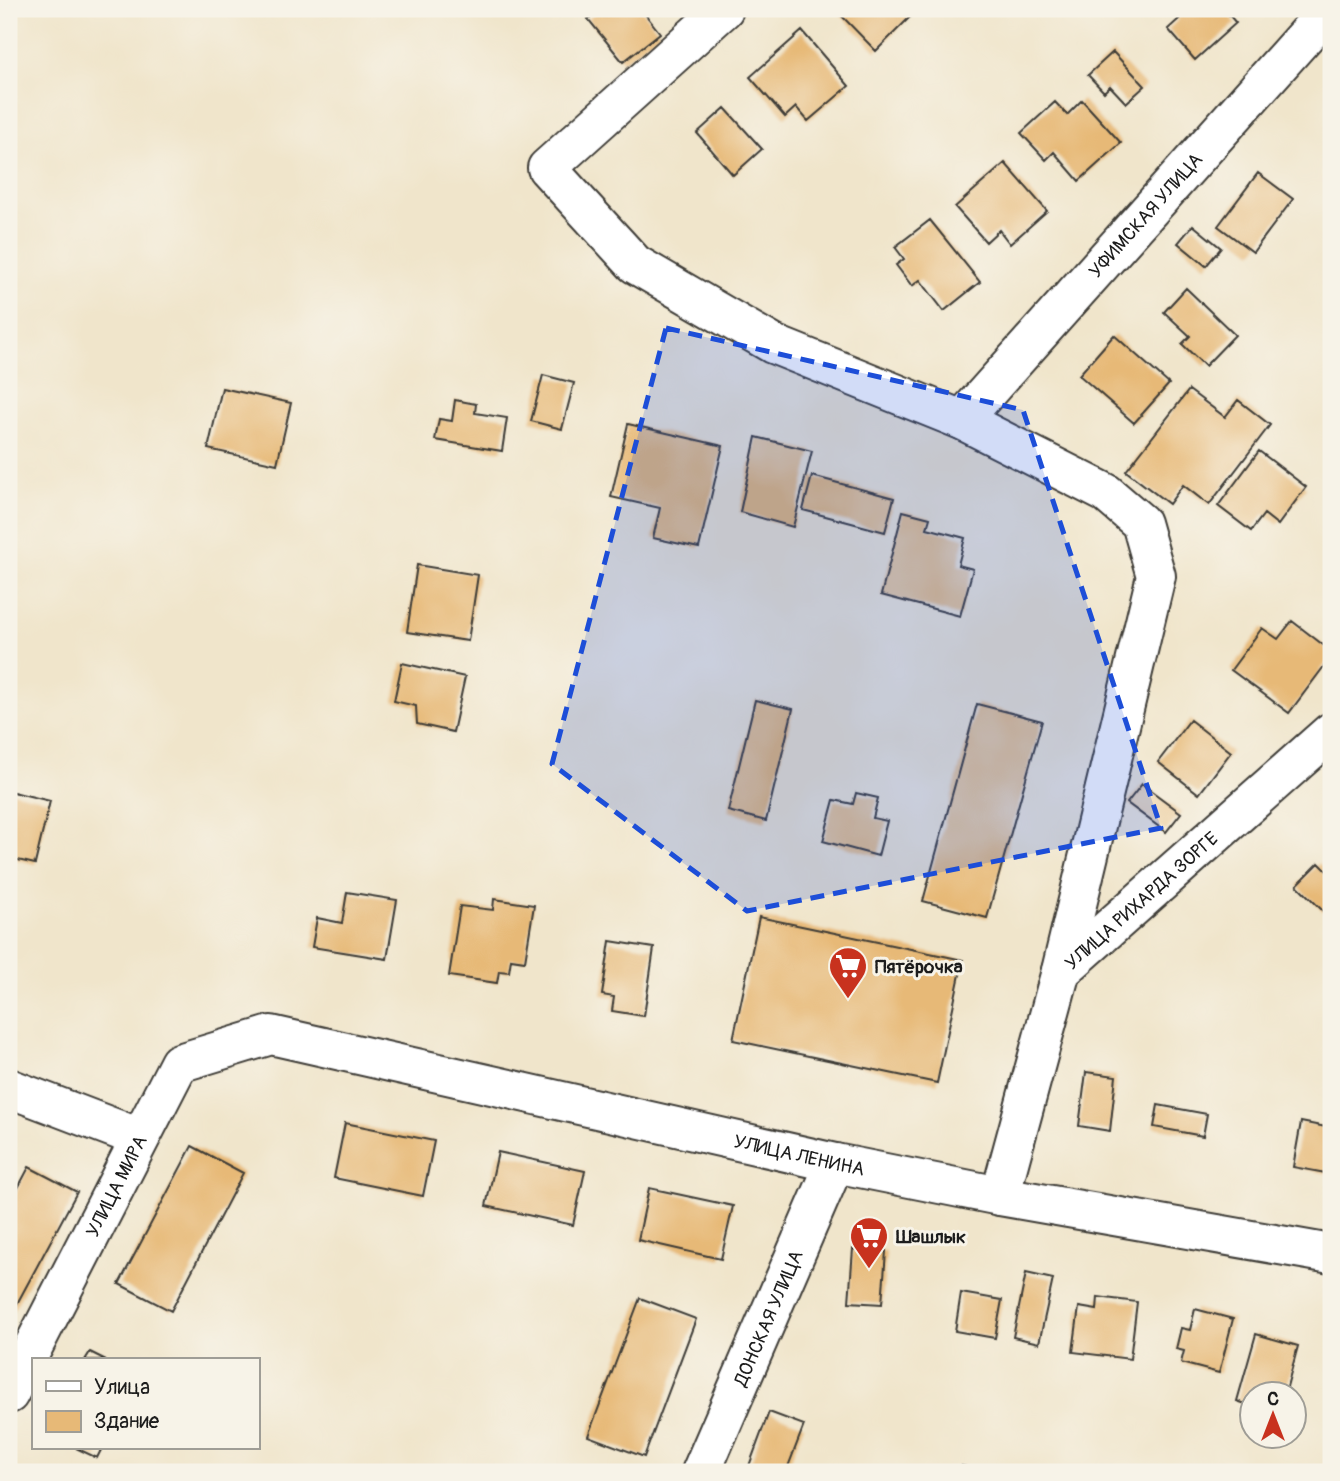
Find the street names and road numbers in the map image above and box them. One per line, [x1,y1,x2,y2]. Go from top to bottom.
street label: УФИМСКАЯ УЛИЦА [1084,148,1208,283]
street label: УЛИЦА РИХАРДА ЗОРГЕ [1060,827,1223,975]
street label: УЛИЦА ЛЕНИНА [731,1129,867,1182]
street label: УЛИЦА МИРА [81,1131,153,1241]
street label: ДОНСКАЯ УЛИЦА [728,1247,809,1391]

